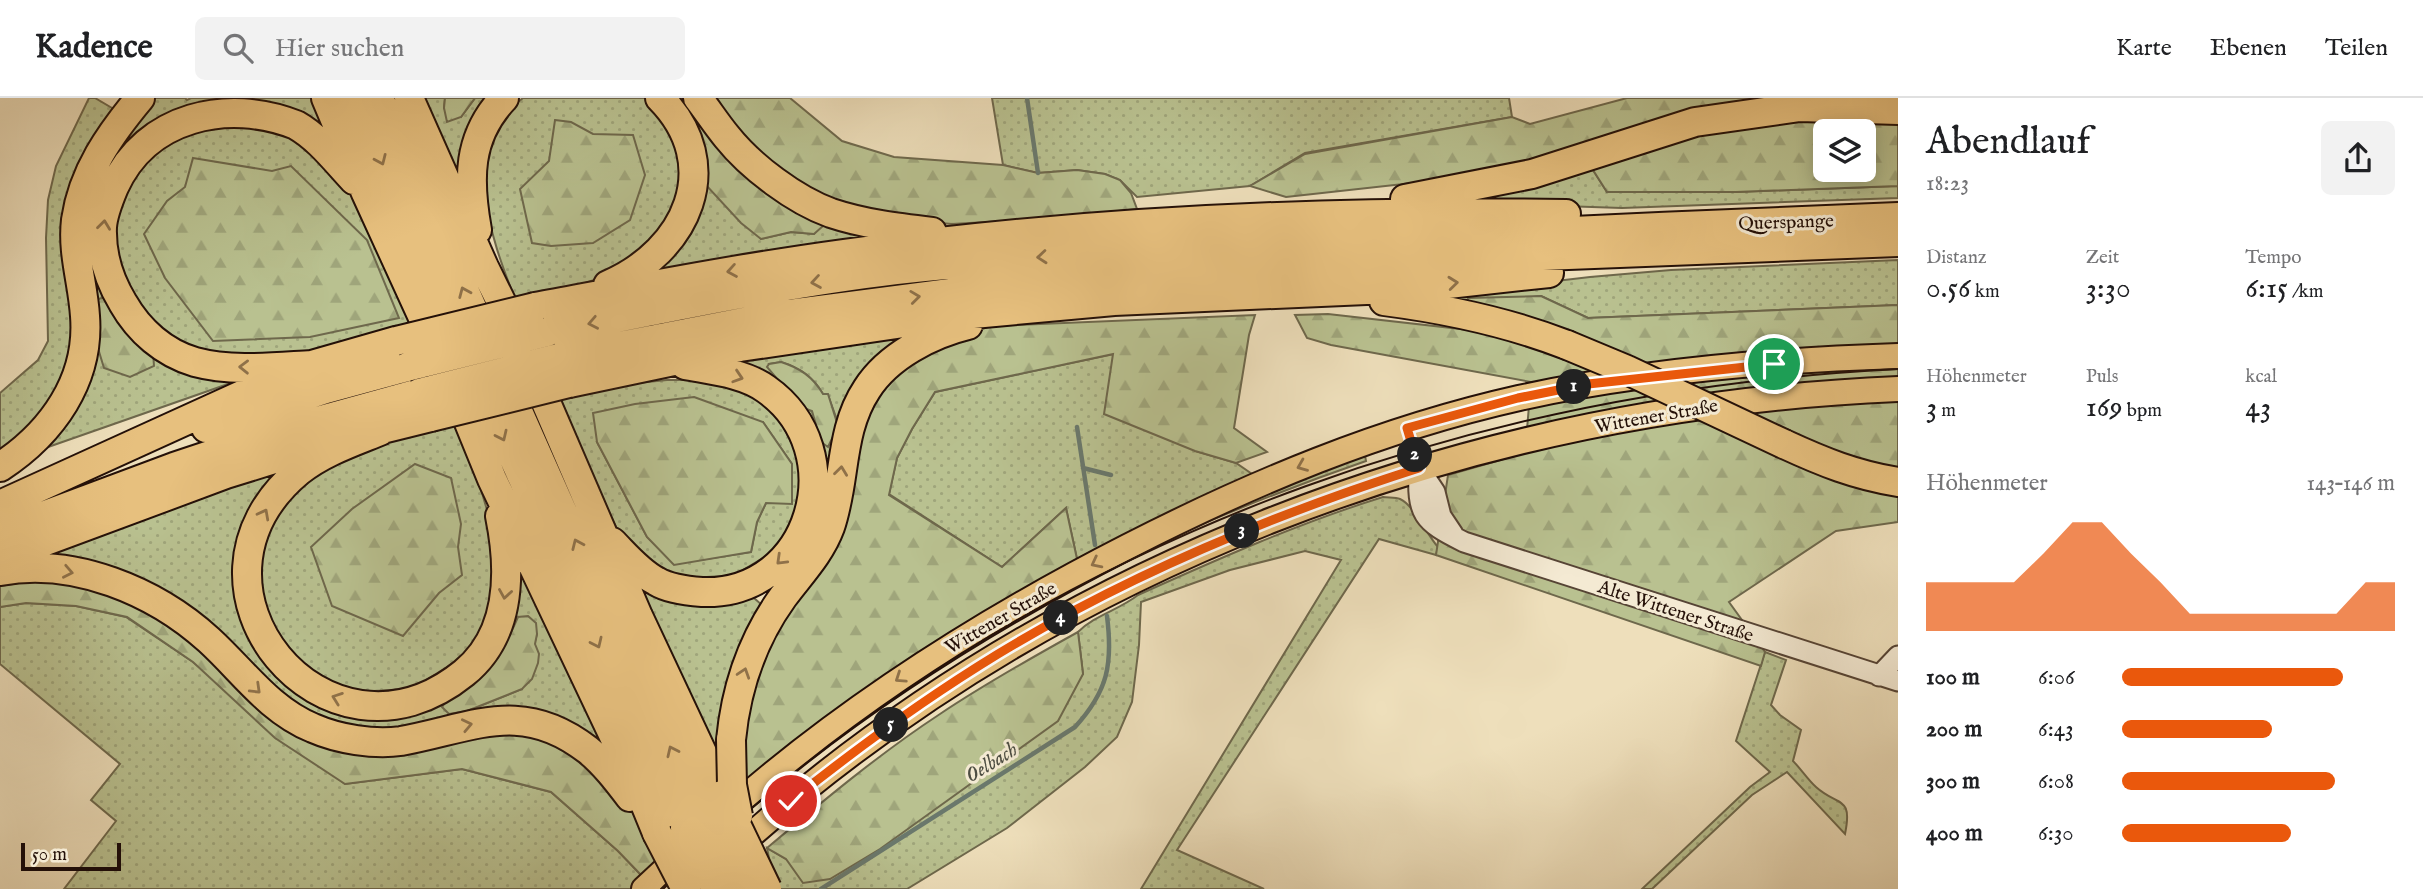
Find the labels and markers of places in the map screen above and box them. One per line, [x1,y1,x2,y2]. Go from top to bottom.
pin [1744,334,1804,394]
pin: 1 [1556,370,1592,404]
pin: 2 [1398,438,1432,472]
pin: 3 [1224,514,1260,548]
pin: 4 [1044,601,1078,636]
pin: 5 [874,708,908,742]
pin [761,771,821,831]

